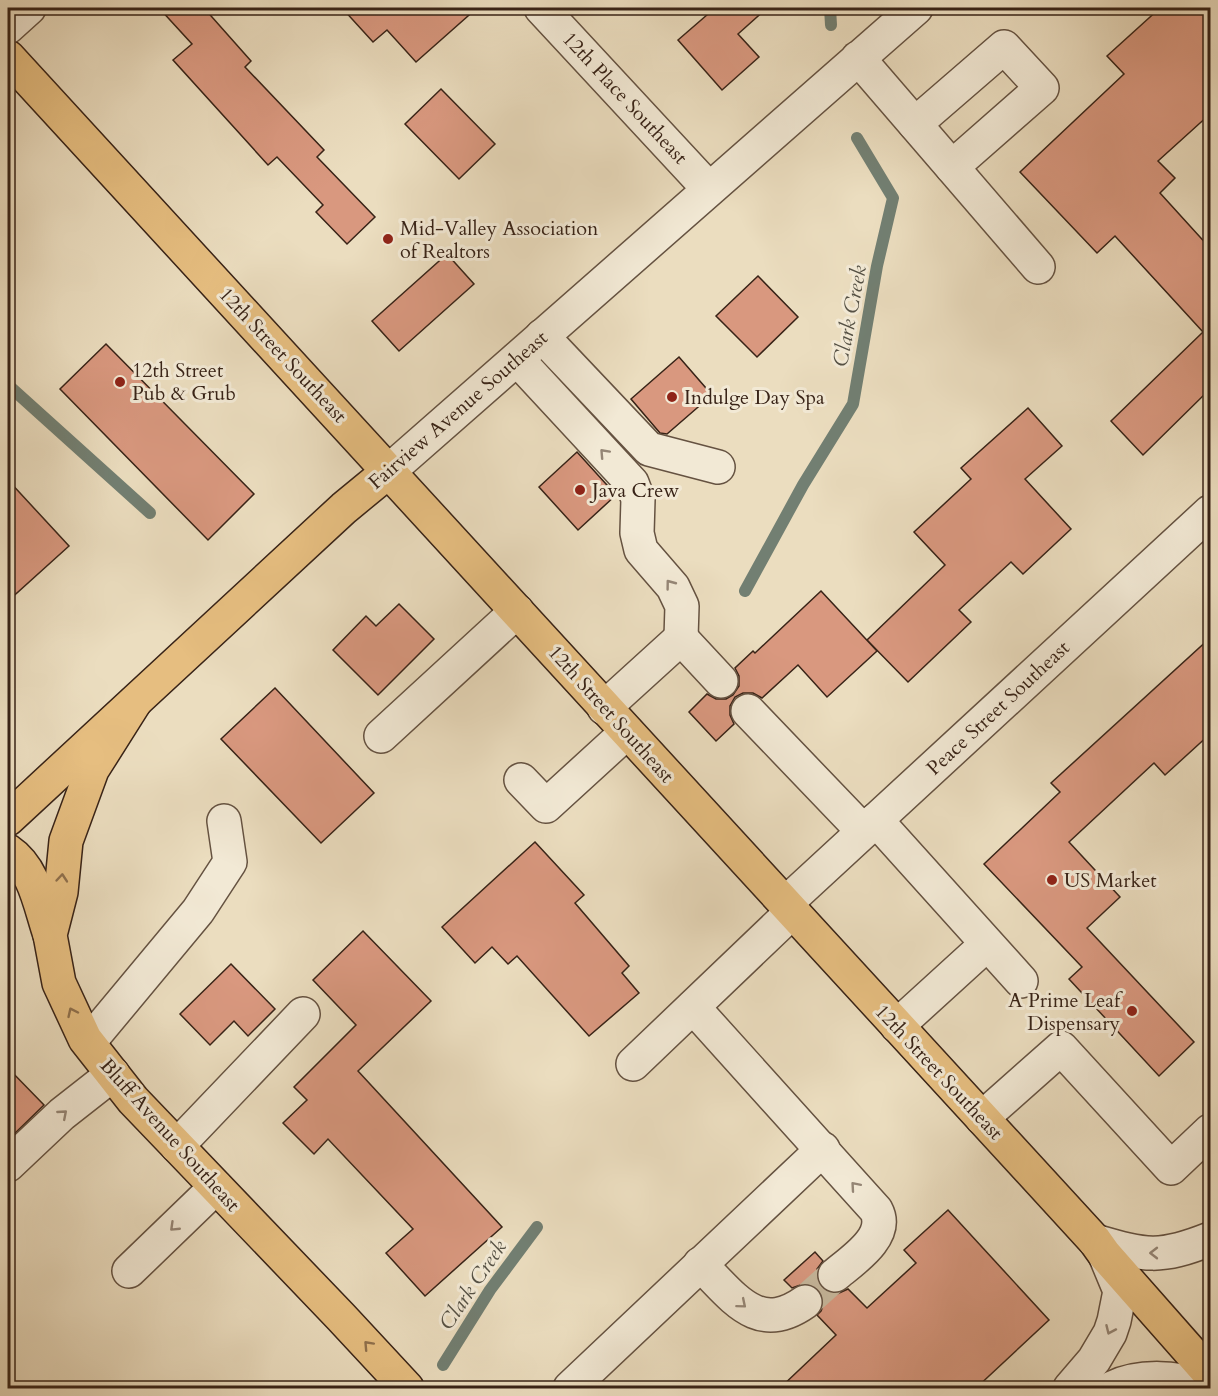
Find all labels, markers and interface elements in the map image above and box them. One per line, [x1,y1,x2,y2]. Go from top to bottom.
street label: 12th Place Southeast [556,26,694,171]
place label: Mid-Valley Association of Realtors [400,215,599,265]
marker: Mid-Valley Association of Realtors [381,232,395,246]
water label: Clark Creek [826,262,874,369]
street label: 12th Street Southeast [213,281,354,429]
street label: Fairview Avenue Southeast [363,324,554,495]
place label: 12th Street Pub & Grub [132,357,236,407]
marker: 12th Street Pub & Grub [113,375,127,389]
place label: Indulge Day Spa [684,384,825,411]
marker: Indulge Day Spa [665,390,679,404]
one-way arrow [600,449,611,460]
place label: Java Crew [589,477,679,504]
marker: Java Crew [573,483,587,497]
one-way arrow [666,579,677,590]
street label: Peace Street Southeast [921,634,1076,781]
street label: 12th Street Southeast [542,639,681,789]
place label: US Market [1064,867,1157,894]
one-way arrow [55,873,68,882]
marker: US Market [1045,873,1059,887]
place label: A Prime Leaf Dispensary [1008,987,1123,1037]
street label: 12th Street Southeast [869,998,1010,1146]
marker: A Prime Leaf Dispensary [1125,1004,1139,1018]
one-way arrow [68,1007,80,1018]
street label: Bluff Avenue Southeast [94,1053,246,1218]
one-way arrow [56,1110,67,1121]
one-way arrow [851,1182,862,1193]
one-way arrow [170,1220,181,1231]
water label: Clark Creek [432,1234,514,1336]
one-way arrow [1150,1247,1159,1259]
one-way arrow [736,1297,747,1308]
one-way arrow [1105,1323,1117,1334]
one-way arrow [364,1342,375,1353]

